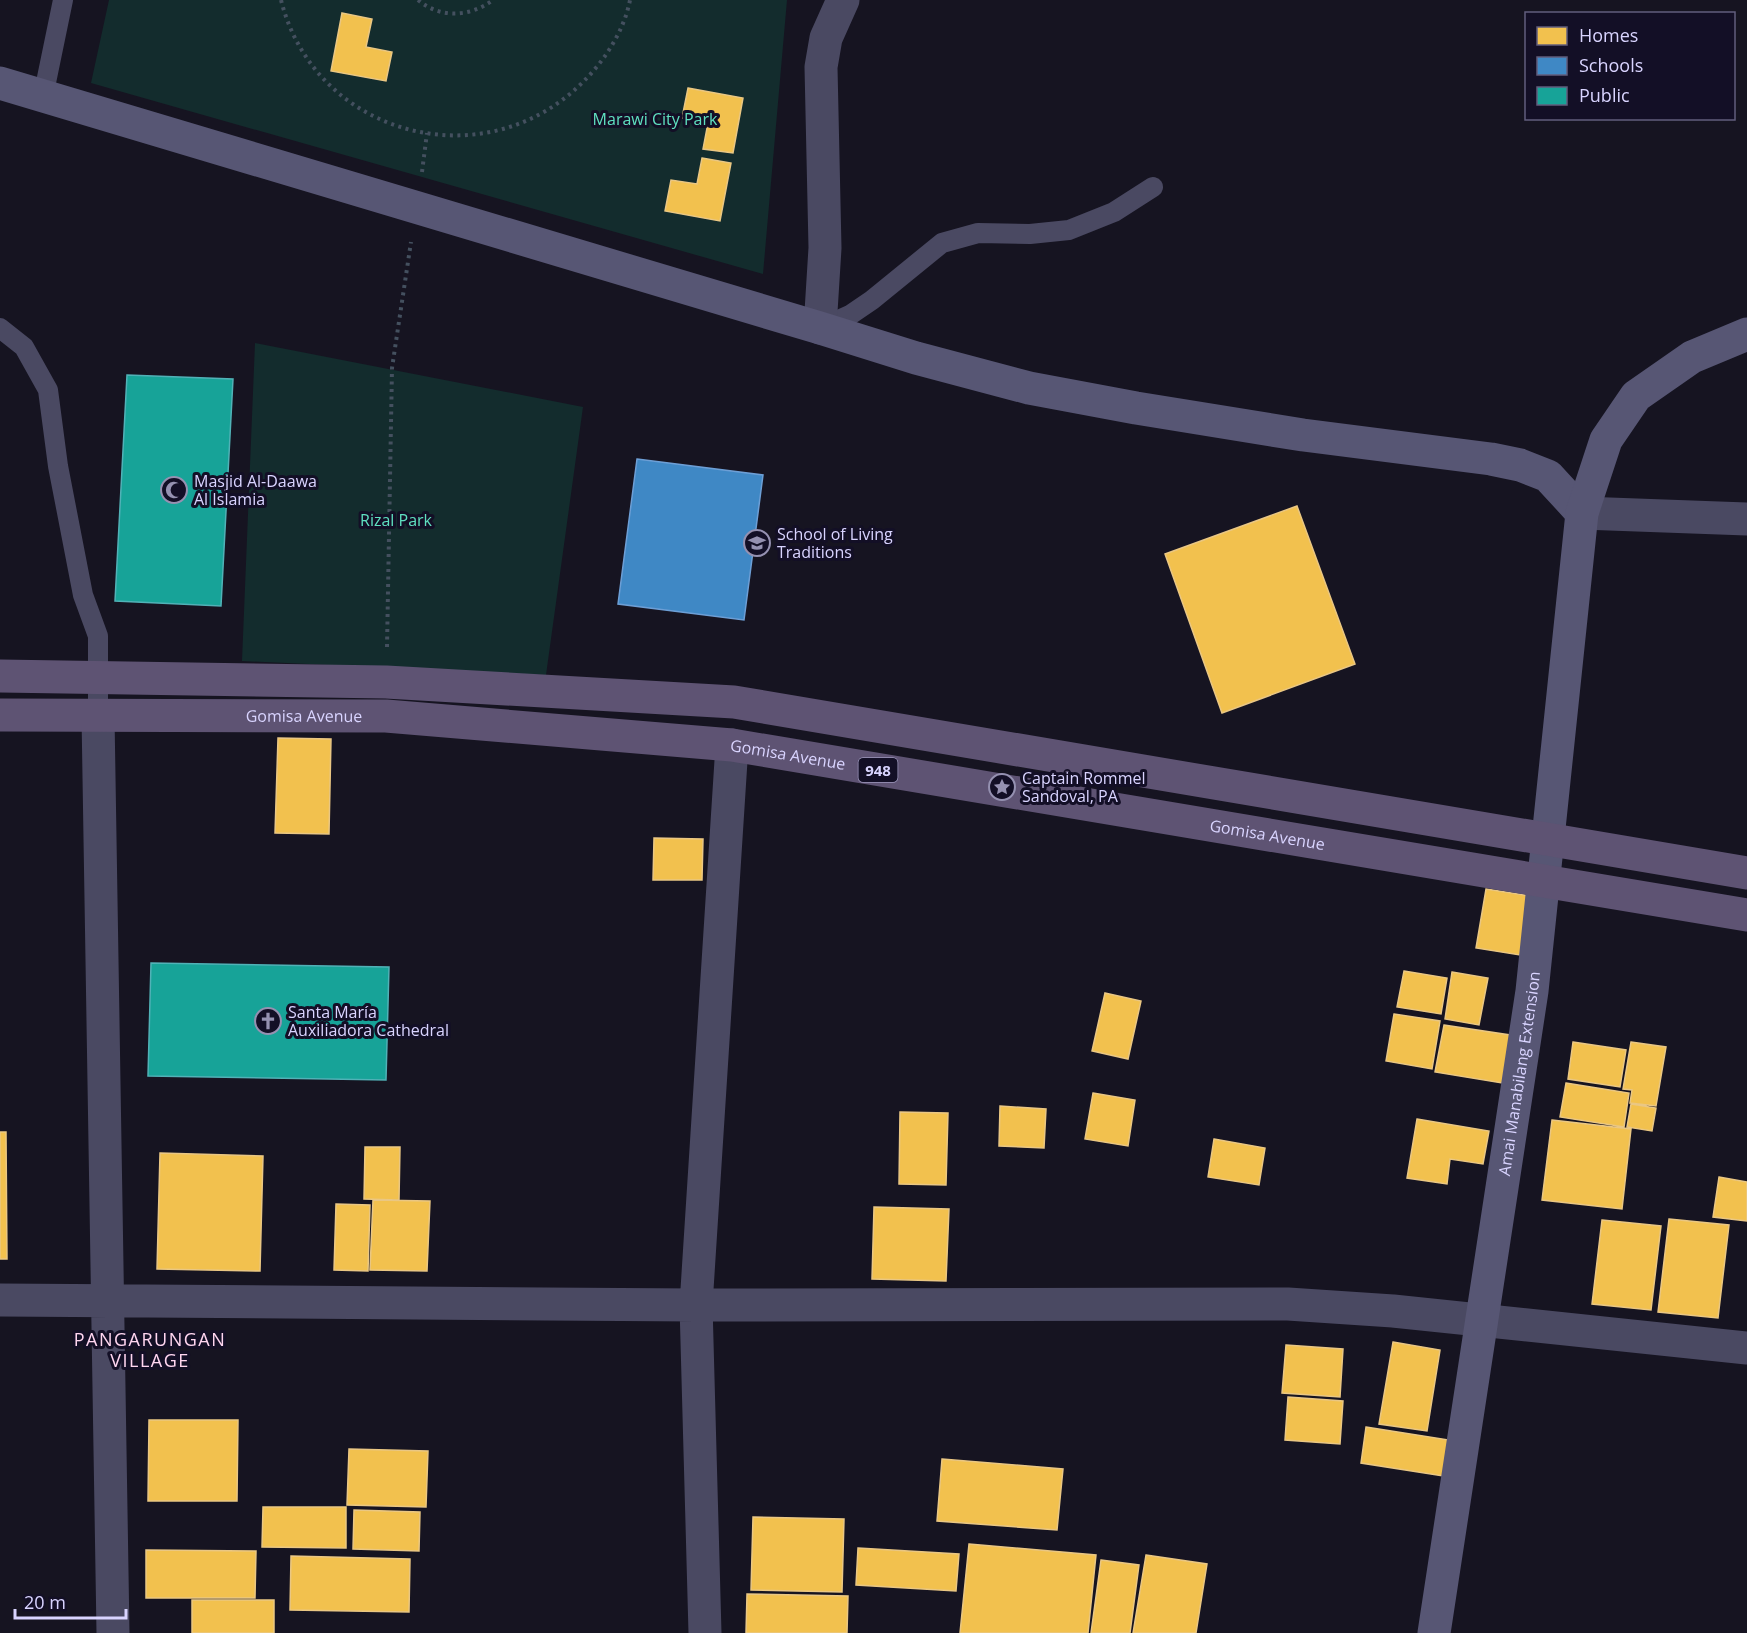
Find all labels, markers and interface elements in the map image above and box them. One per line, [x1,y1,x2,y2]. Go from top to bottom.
legend [1525,12,1735,120]
text: Homes [1579,23,1638,47]
text: Schools [1579,53,1643,77]
text: Public [1579,83,1630,107]
park label: Marawi City Park [593,108,718,130]
place label: Masjid Al-Daawa Al Islamia [194,470,317,510]
mosque icon: Masjid Al-Daawa Al Islamia [159,475,189,505]
park label: Rizal Park [360,509,433,531]
place label: School of Living Traditions [777,523,893,563]
school or university icon: School of Living Traditions [742,528,772,558]
street label: Gomisa Avenue [246,705,362,727]
street label: Gomisa Avenue [729,734,847,775]
road number: 948 [858,758,898,782]
place label: Captain Rommel Sandoval, PA [1022,767,1146,807]
place icon: Captain Rommel Sandoval, PA [987,772,1017,802]
street label: Gomisa Avenue [1208,814,1327,855]
street label: Amai Manabilang Extension [1493,970,1545,1177]
place label: Santa María Auxiliadora Cathedral [288,1001,449,1041]
church icon: Santa María Auxiliadora Cathedral [253,1006,283,1036]
district label: PANGARUNGAN VILLAGE [74,1327,226,1372]
scale bar [15,1582,126,1620]
text: 20 m [24,1590,66,1614]

